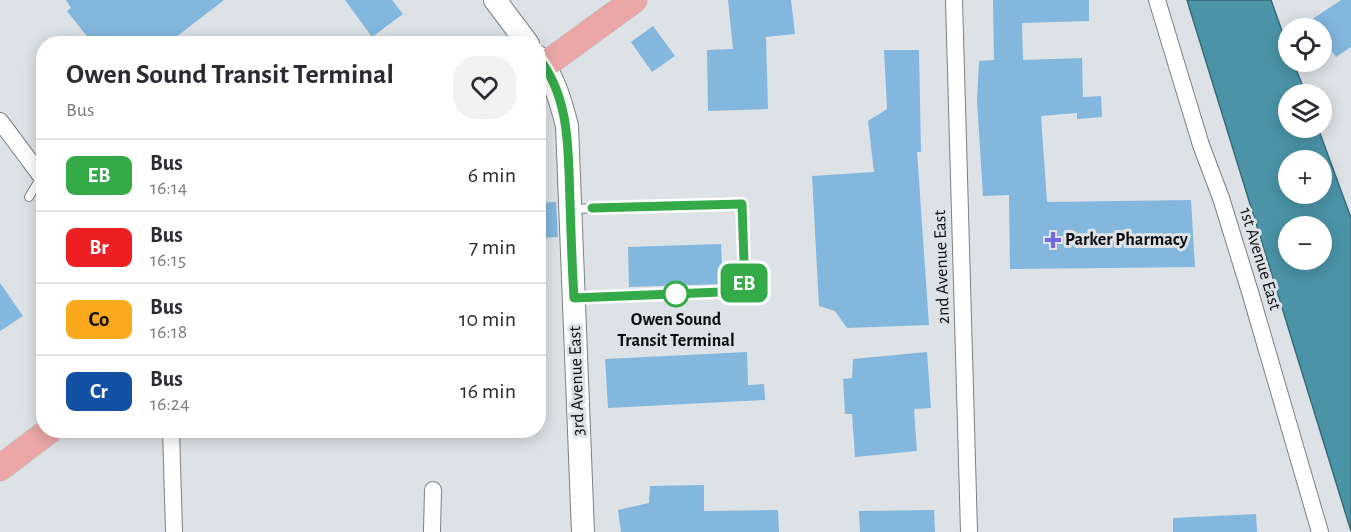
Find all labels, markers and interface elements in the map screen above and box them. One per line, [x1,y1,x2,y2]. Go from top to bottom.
map controls [1278,18,1332,270]
button: locate [1278,18,1332,72]
button: heart [453,56,516,119]
text: Owen Sound Transit Terminal [66,61,394,89]
button: layers [1278,84,1332,138]
text: Bus [66,100,94,120]
button: + [1278,150,1332,204]
text: Bus [150,152,183,174]
text: 6 min [468,164,516,186]
text: EB [88,165,110,186]
text: 16:14 [150,178,187,198]
street label: 1st Avenue East [1236,206,1284,313]
street label: 2nd Avenue East [931,209,953,324]
button: − [1278,216,1332,270]
text: Bus [150,224,183,246]
place label: Parker Pharmacy [1065,231,1189,249]
marker: Parker Pharmacy [1046,233,1060,247]
text: 7 min [469,236,516,258]
text: Br [89,237,109,258]
text: 16:15 [150,250,186,270]
line badge: EB [717,264,771,302]
text: EB [733,273,755,294]
marker: Owen Sound Transit Terminal [663,281,689,307]
text: Bus [150,296,183,318]
text: 10 min [459,308,516,330]
text: Co [89,309,109,330]
place label: Owen Sound Transit Terminal [617,311,735,350]
text: 16:18 [150,322,187,342]
street label: 3rd Avenue East [566,325,588,436]
text: Bus [150,368,183,390]
text: 16 min [460,380,516,402]
text: Cr [90,381,108,402]
text: 16:24 [150,394,190,414]

